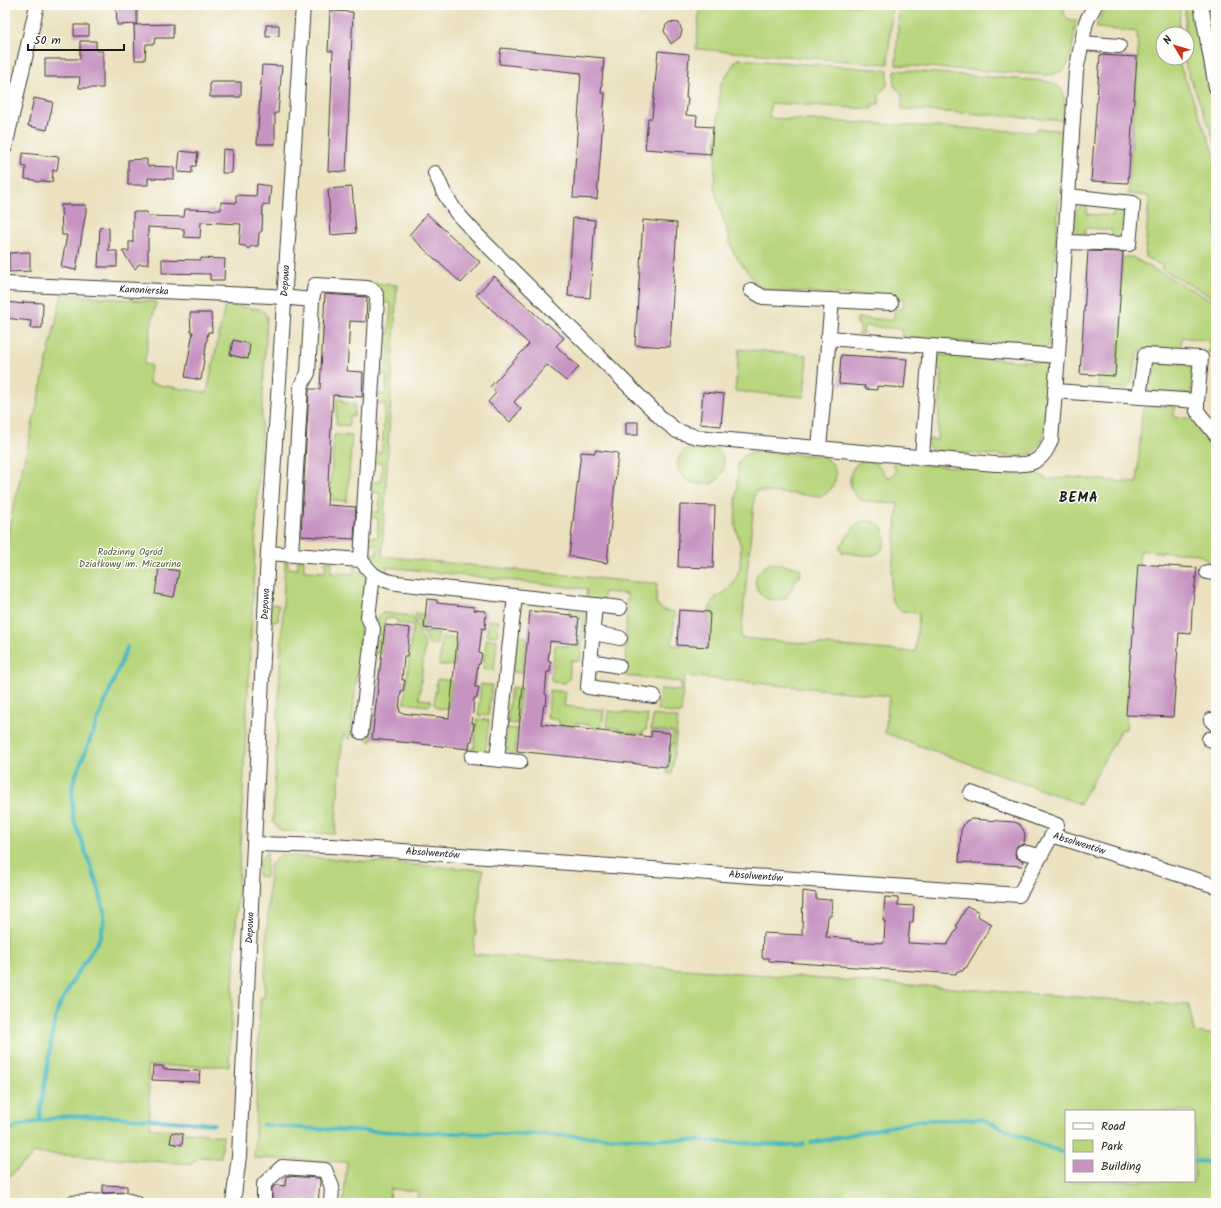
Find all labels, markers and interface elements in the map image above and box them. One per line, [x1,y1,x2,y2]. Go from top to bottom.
scale bar [28,26,124,52]
north arrow [1155,26,1195,66]
text: 50 m [34,31,61,50]
text: N [1159,32,1177,49]
street label: Depowa [276,264,294,297]
street label: Kanonierska [119,281,169,299]
district label: BEMA [1059,487,1099,509]
park label: Rodzinny Ogród Działkowy im. Miczurina [79,544,182,572]
street label: Depowa [257,588,274,620]
street label: Absolwentów [1051,828,1108,859]
street label: Absolwentów [405,843,461,863]
street label: Absolwentów [728,866,784,886]
street label: Depowa [241,911,259,944]
legend [1065,1110,1195,1182]
text: Road [1101,1117,1126,1136]
text: Park [1101,1137,1123,1156]
text: Building [1101,1157,1141,1176]

